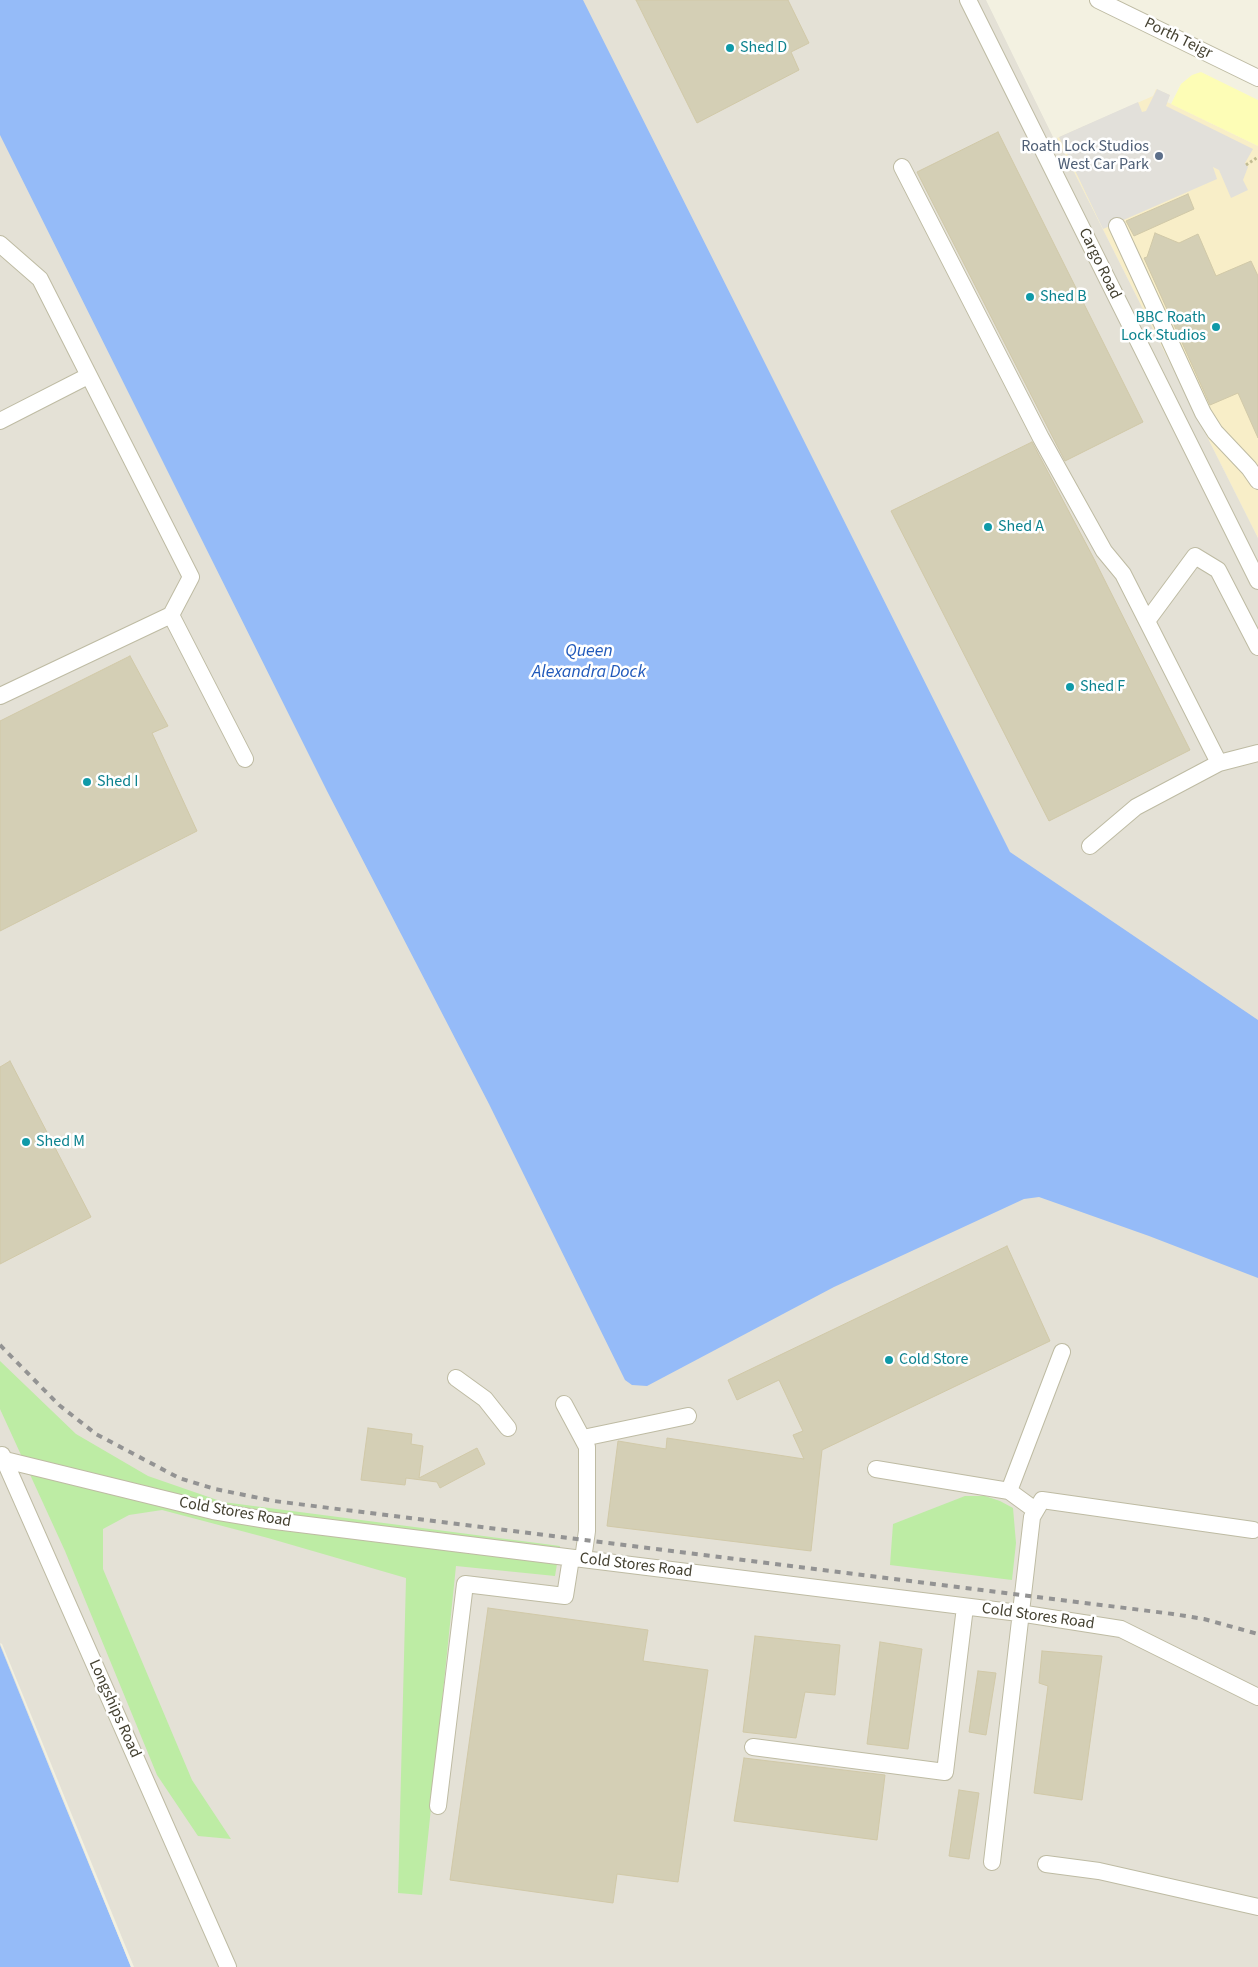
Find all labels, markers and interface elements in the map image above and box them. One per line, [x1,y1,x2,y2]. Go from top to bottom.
street label: Porth Teigr [1141,14,1215,64]
place label: Shed D [740,38,787,58]
marker: Shed D [724,42,736,54]
place label: Roath Lock Studios West Car Park [1021,137,1149,175]
marker: Roath Lock Studios West Car Park [1153,150,1165,162]
street label: Cargo Road [1074,225,1124,303]
place label: Shed B [1040,287,1087,307]
marker: Shed B [1024,291,1036,303]
place label: BBC Roath Lock Studios [1121,308,1206,346]
marker: BBC Roath Lock Studios [1210,321,1222,333]
place label: Shed A [998,517,1044,537]
marker: Shed A [982,521,994,533]
water label: Queen Alexandra Dock [532,641,646,684]
place label: Shed F [1080,677,1125,697]
marker: Shed F [1064,681,1076,693]
place label: Shed I [97,772,138,792]
marker: Shed I [81,776,93,788]
place label: Shed M [36,1132,85,1152]
marker: Shed M [20,1136,32,1148]
place label: Cold Store [899,1350,968,1370]
marker: Cold Store [883,1354,895,1366]
street label: Cold Stores Road [177,1494,293,1532]
street label: Cold Stores Road [578,1550,694,1582]
street label: Cold Stores Road [980,1600,1096,1634]
street label: Longships Road [84,1657,144,1761]

